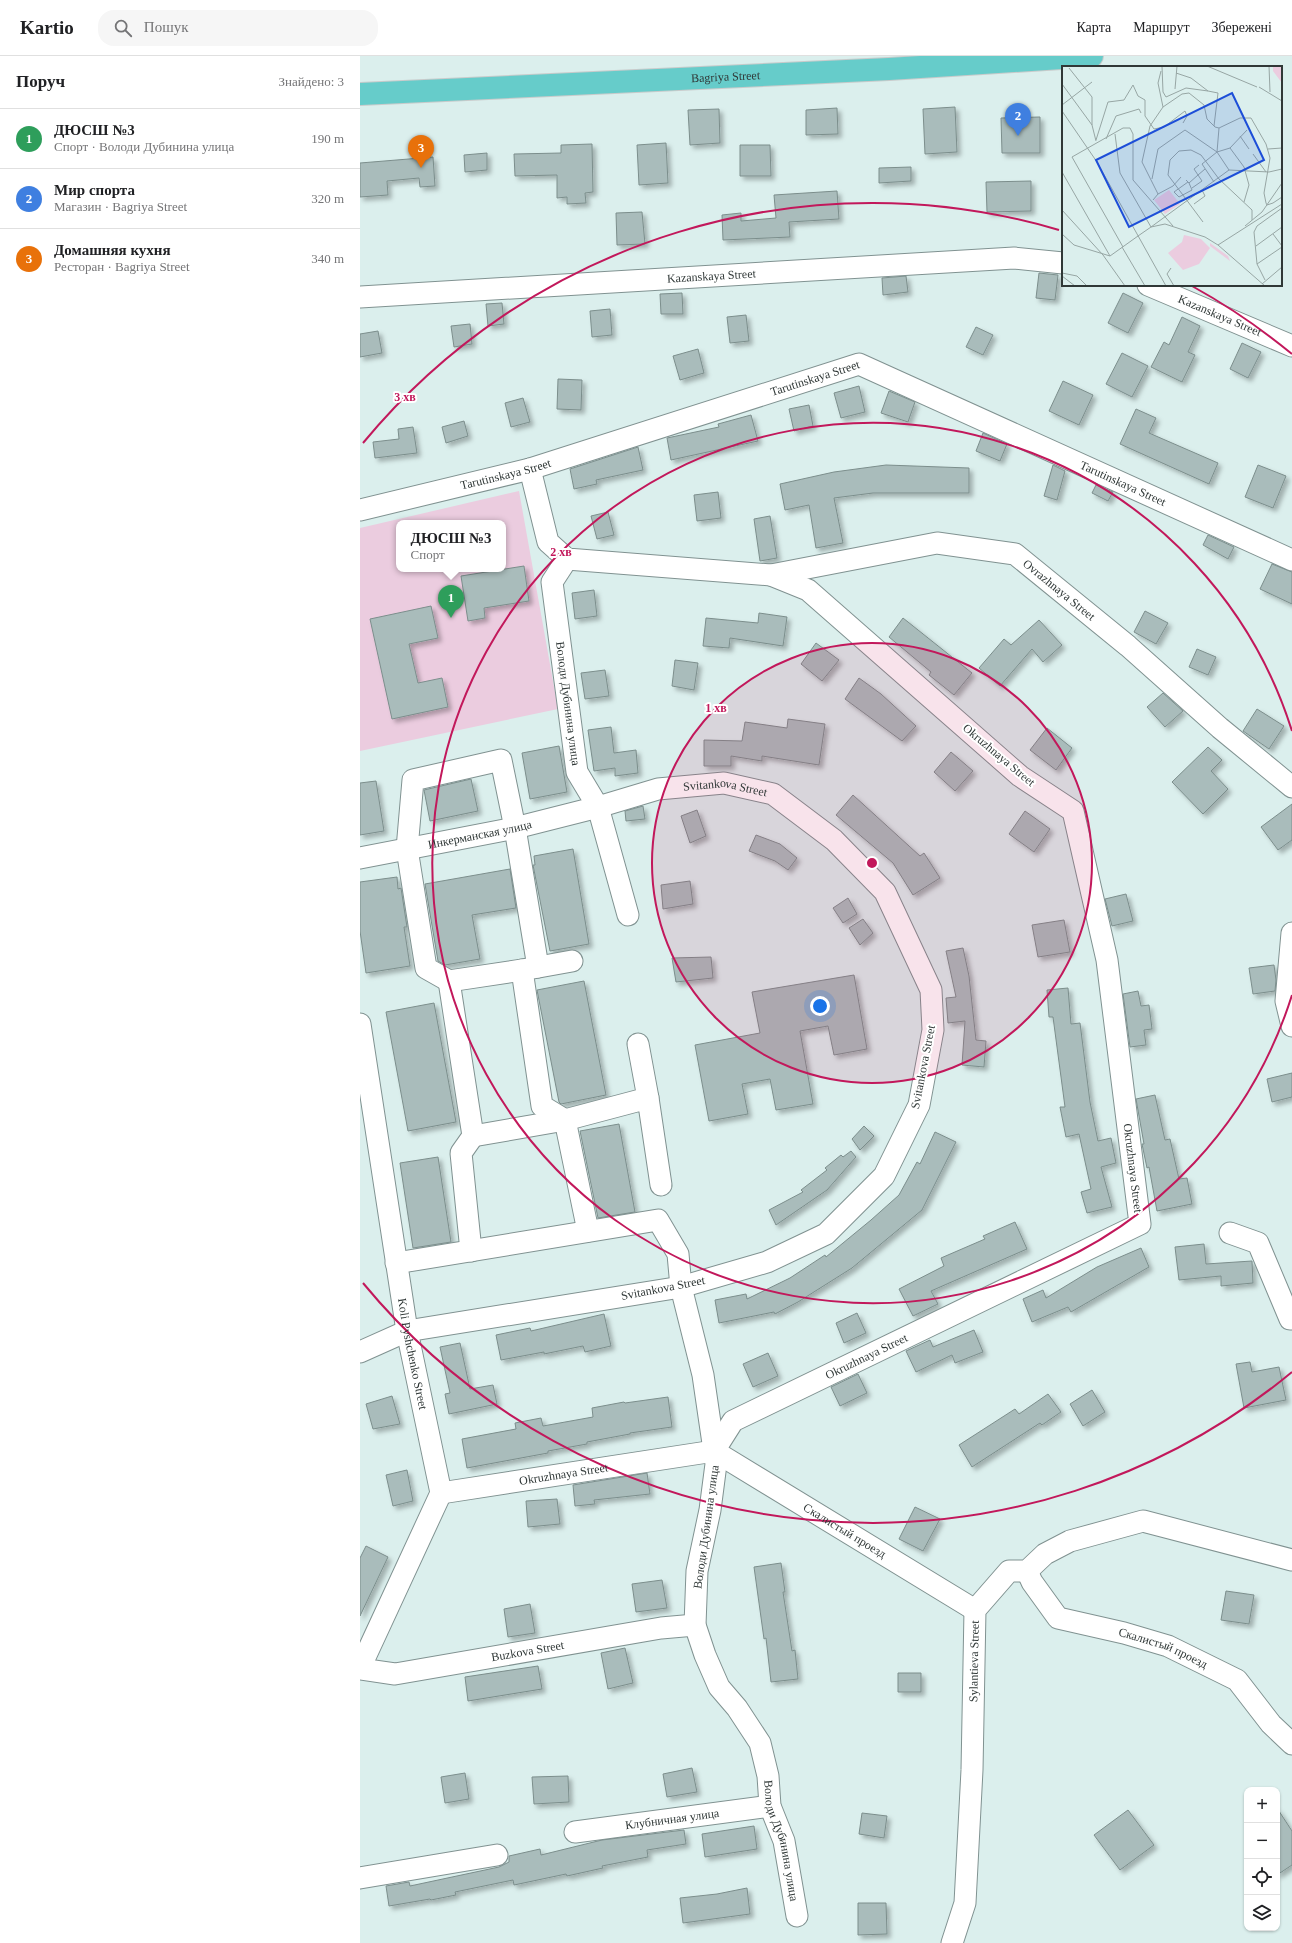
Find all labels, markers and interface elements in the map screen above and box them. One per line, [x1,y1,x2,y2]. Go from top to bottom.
search box [98,10,378,46]
text: Kartio [20,17,74,38]
icon: search [112,17,134,39]
text: Пошук [144,19,189,35]
text: Карта [1076,20,1111,35]
text: Маршрут [1133,20,1190,35]
text: Збережені [1212,20,1272,35]
inset map [1062,66,1282,286]
street label: Bagriya Street [691,68,761,85]
text: Поруч [16,72,65,91]
text: Знайдено: 3 [279,74,344,89]
pin: 2 [1005,103,1031,136]
text: ДЮСШ №3 [54,122,135,138]
text: 1 [26,131,32,146]
text: 190 m [311,131,344,146]
pin: 3 [408,135,434,168]
text: Спорт · Володи Дубинина улица [54,139,234,154]
text: Мир спорта [54,182,135,198]
text: 2 [26,191,32,206]
text: 320 m [311,191,344,206]
text: Магазин · Bagriya Street [54,199,187,214]
text: Домашняя кухня [54,242,171,258]
text: 3 [26,251,32,266]
text: 340 m [311,251,344,266]
text: Ресторан · Bagriya Street [54,259,190,274]
street label: Kazanskaya Street [667,266,757,286]
street label: Kazanskaya Street [1176,292,1264,339]
street label: Tarutinskaya Street [769,357,862,399]
text: 3 хв [394,390,416,404]
street label: Tarutinskaya Street [459,456,553,493]
street label: Tarutinskaya Street [1078,458,1169,509]
popup [396,520,506,572]
text: ДЮСШ №3 [411,530,491,546]
text: 2 хв [550,545,572,559]
text: Спорт [411,547,445,562]
street label: Ovrazhnaya Street [1020,556,1099,624]
pin: 1 [438,585,464,618]
street label: Володи Дубинина улица [553,641,583,767]
text: 1 хв [705,701,727,715]
street label: Okruzhnaya Street [960,721,1038,790]
street label: Svitankova Street [683,776,769,800]
street label: Инкерманская улица [427,817,534,852]
centre of rings [865,856,879,870]
your location [810,996,830,1016]
street label: Svitankova Street [908,1023,938,1110]
street label: Okruzhnaya Street [1121,1123,1145,1214]
street label: Svitankova Street [620,1273,707,1303]
street label: Koli Pyshchenko Street [395,1297,430,1411]
street label: Okruzhnaya Street [823,1330,910,1382]
street label: Okruzhnaya Street [518,1460,610,1488]
street label: Володи Дубинина улица [690,1464,722,1590]
street label: Скалистый проезд [801,1500,889,1561]
street label: Sylantieva Street [966,1620,982,1702]
street label: Скалистый проезд [1117,1625,1210,1671]
street label: Buzkova Street [490,1638,566,1664]
street label: Володи Дубинина улица [761,1780,801,1903]
map controls [1244,1787,1280,1931]
button: + [1244,1787,1280,1823]
street label: Клубничная улица [624,1806,721,1832]
button: − [1244,1823,1280,1859]
button: locate [1244,1859,1280,1895]
button: layers [1244,1895,1280,1931]

